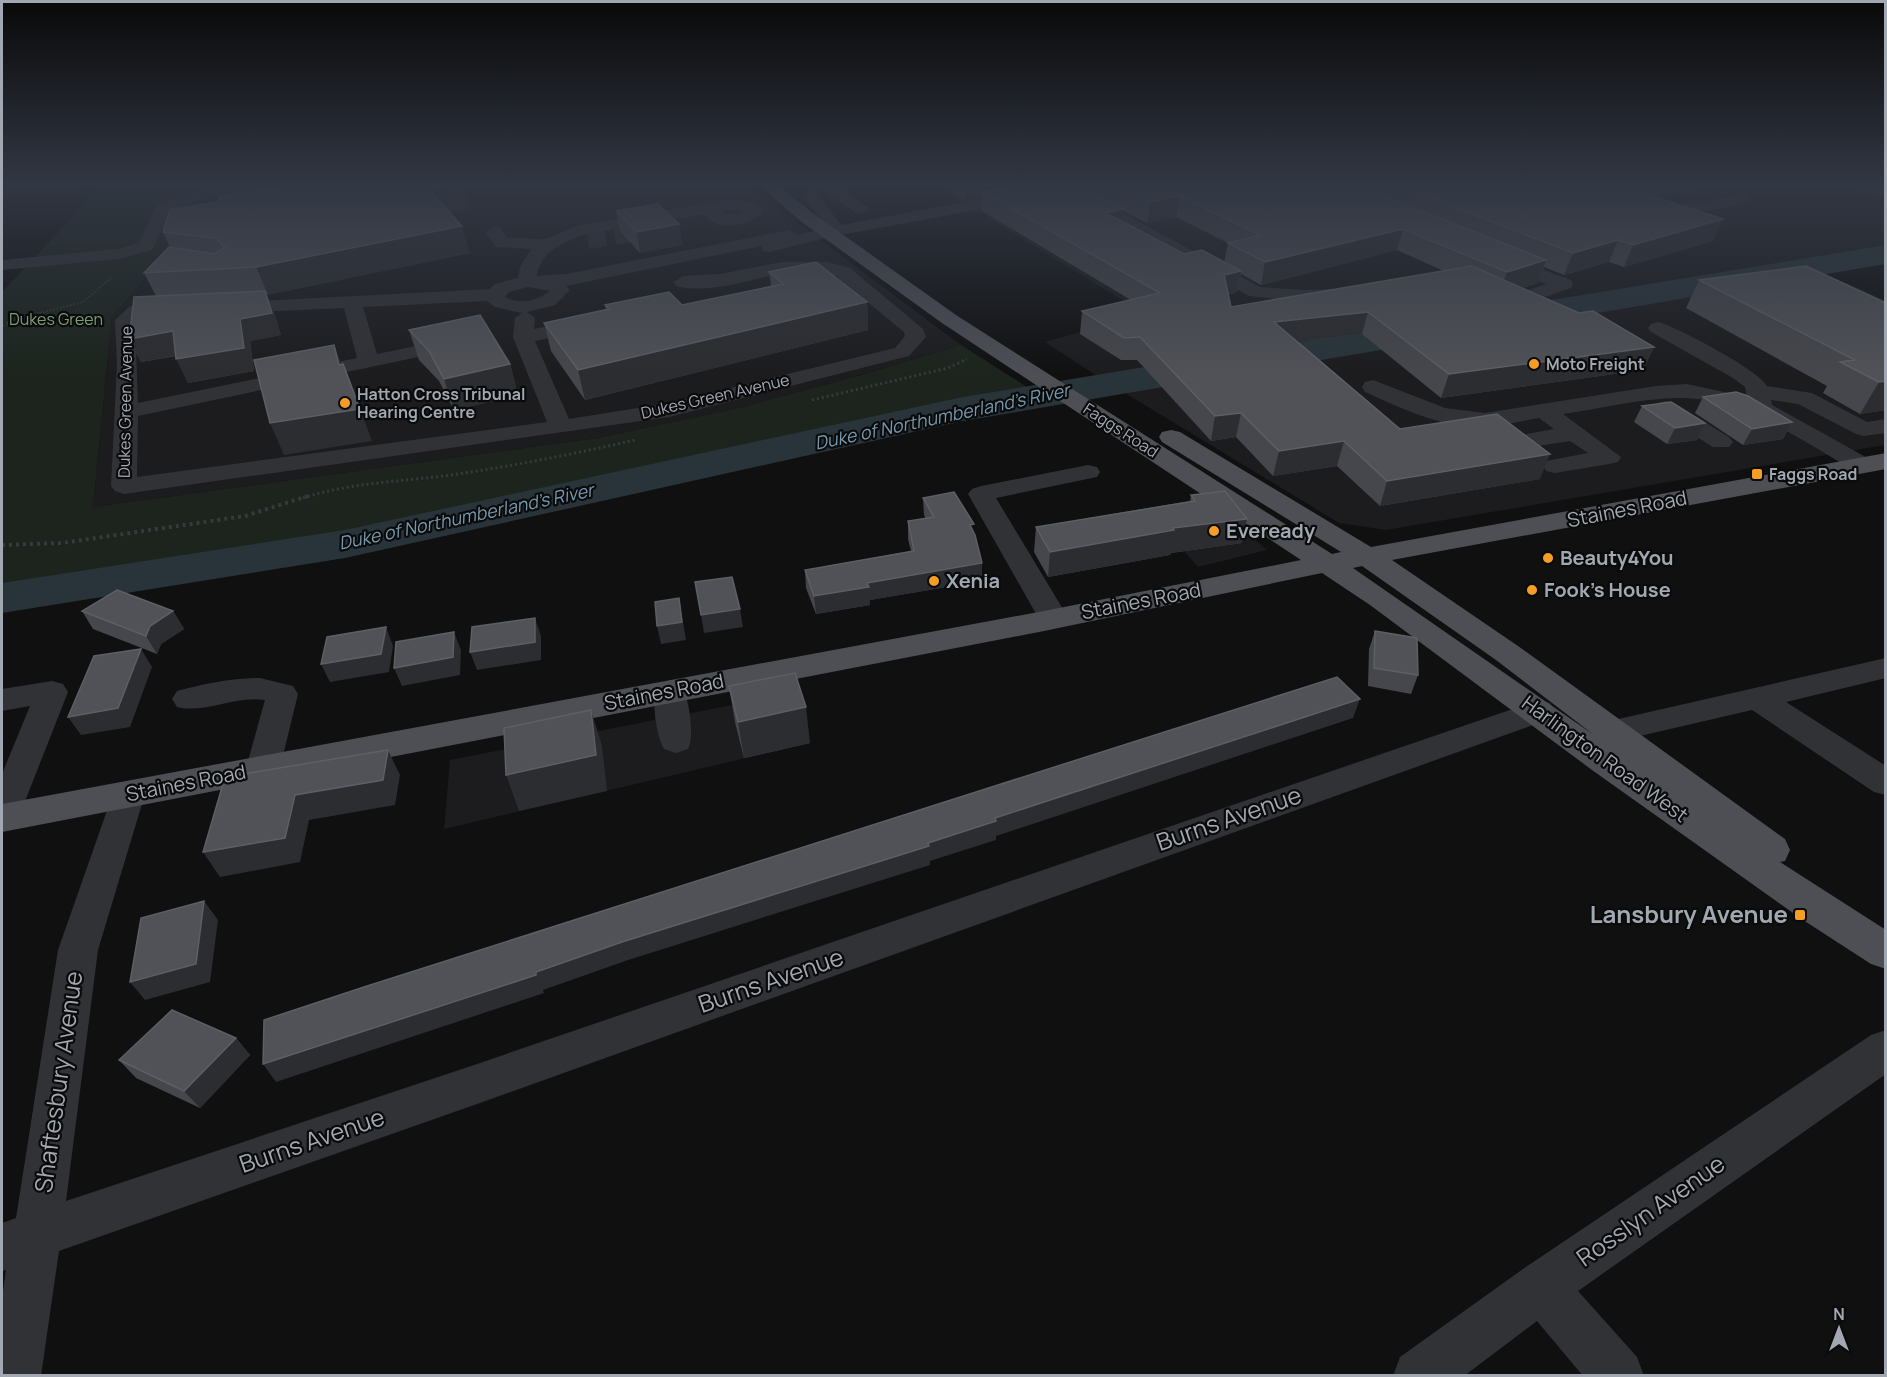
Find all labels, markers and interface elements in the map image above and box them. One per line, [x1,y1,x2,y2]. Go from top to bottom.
park label: Dukes Green [9,308,103,330]
street label: Dukes Green Avenue [113,326,137,478]
place label: Moto Freight [1546,353,1645,375]
marker: Moto Freight [1527,357,1541,371]
street label: Dukes Green Avenue [639,368,791,424]
water label: Duke of Northumberland's River [812,377,1074,455]
place label: Hatton Cross Tribunal Hearing Centre [357,383,525,423]
marker: Hatton Cross Tribunal Hearing Centre [338,396,352,410]
street label: Faggs Road [1079,398,1163,462]
place label: Faggs Road [1769,463,1857,485]
marker: Faggs Road [1750,467,1764,481]
water label: Duke of Northumberland's River [336,477,598,555]
street label: Staines Road [1565,484,1689,533]
place label: Eveready [1226,517,1316,544]
marker: Eveready [1207,524,1221,538]
place label: Beauty4You [1560,544,1674,571]
marker: Beauty4You [1541,551,1555,565]
place label: Xenia [946,567,1000,594]
marker: Xenia [927,574,941,588]
street label: Staines Road [1079,576,1203,625]
place label: Fook's House [1544,576,1671,603]
marker: Fook's House [1525,583,1539,597]
street label: Staines Road [602,667,726,716]
street label: Harlington Road West [1517,689,1694,828]
street label: Staines Road [124,758,248,807]
street label: Burns Avenue [1152,777,1305,858]
place label: Lansbury Avenue [1590,897,1788,930]
marker: Lansbury Avenue [1793,908,1807,922]
street label: Burns Avenue [694,939,847,1020]
street label: Shaftesbury Avenue [26,969,89,1195]
street label: Burns Avenue [235,1099,388,1180]
street label: Rosslyn Avenue [1569,1146,1731,1273]
north arrow [1809,1299,1869,1359]
text: N [1833,1303,1845,1325]

